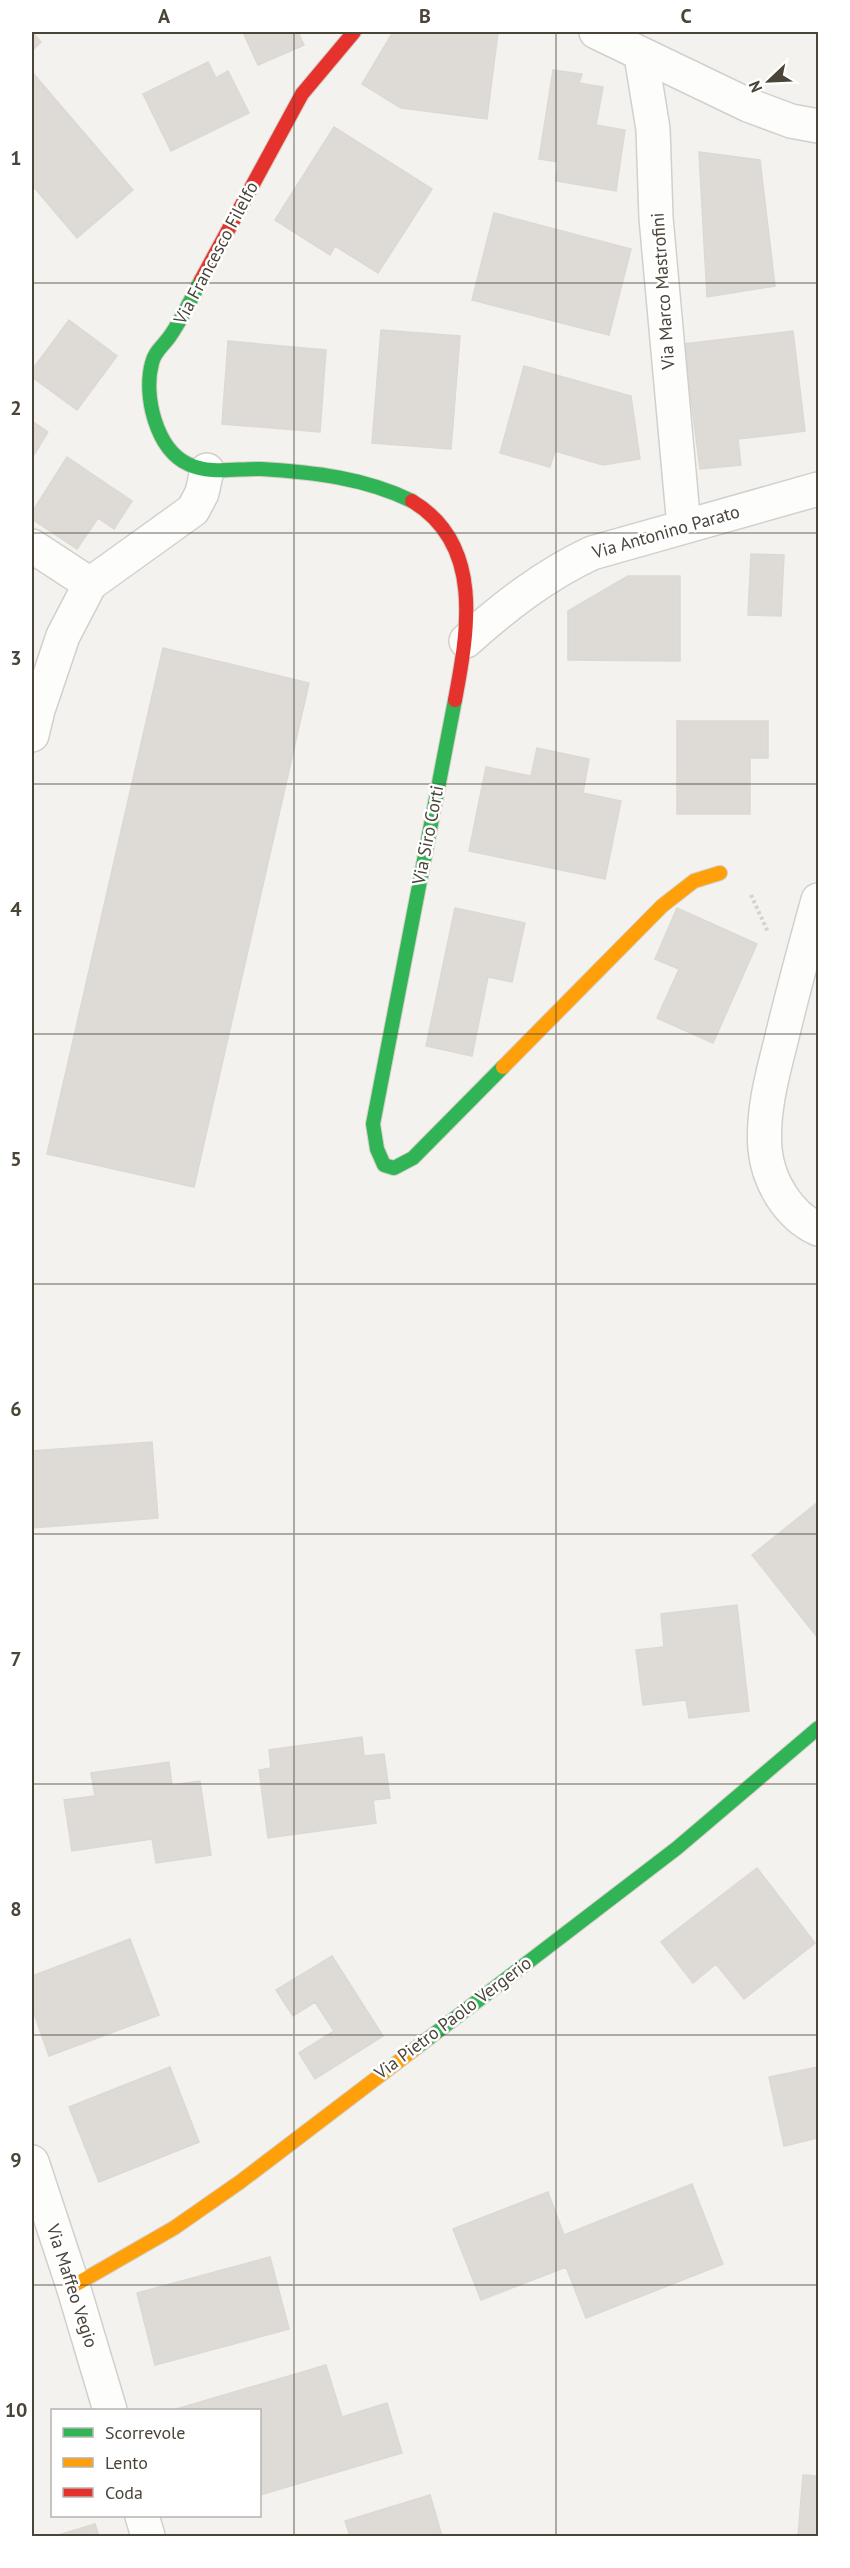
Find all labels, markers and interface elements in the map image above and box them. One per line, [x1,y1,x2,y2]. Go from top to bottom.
text: A [158,3,171,29]
text: B [419,3,431,29]
text: C [680,3,692,29]
north arrow [739,51,799,111]
text: N [744,78,766,96]
text: 1 [10,145,22,171]
street label: Via Francesco Filelfo [168,177,263,329]
street label: Via Marco Mastrofini [646,212,680,371]
text: 2 [10,395,22,421]
street label: Via Antonino Parato [589,500,742,564]
text: 3 [10,645,22,671]
street label: Via Siro Corti [406,783,448,887]
text: 4 [10,896,22,922]
text: 5 [10,1146,22,1172]
text: 6 [10,1396,22,1422]
text: 7 [10,1646,22,1672]
text: 8 [10,1896,22,1922]
street label: Via Pietro Paolo Vergerio [369,1951,536,2085]
text: 9 [10,2147,22,2173]
street label: Via Maffeo Vegio [41,2220,103,2350]
text: 10 [5,2397,27,2423]
legend [51,2409,261,2517]
text: Scorrevole [105,2421,185,2444]
text: Lento [105,2451,148,2474]
text: Coda [105,2481,143,2504]

